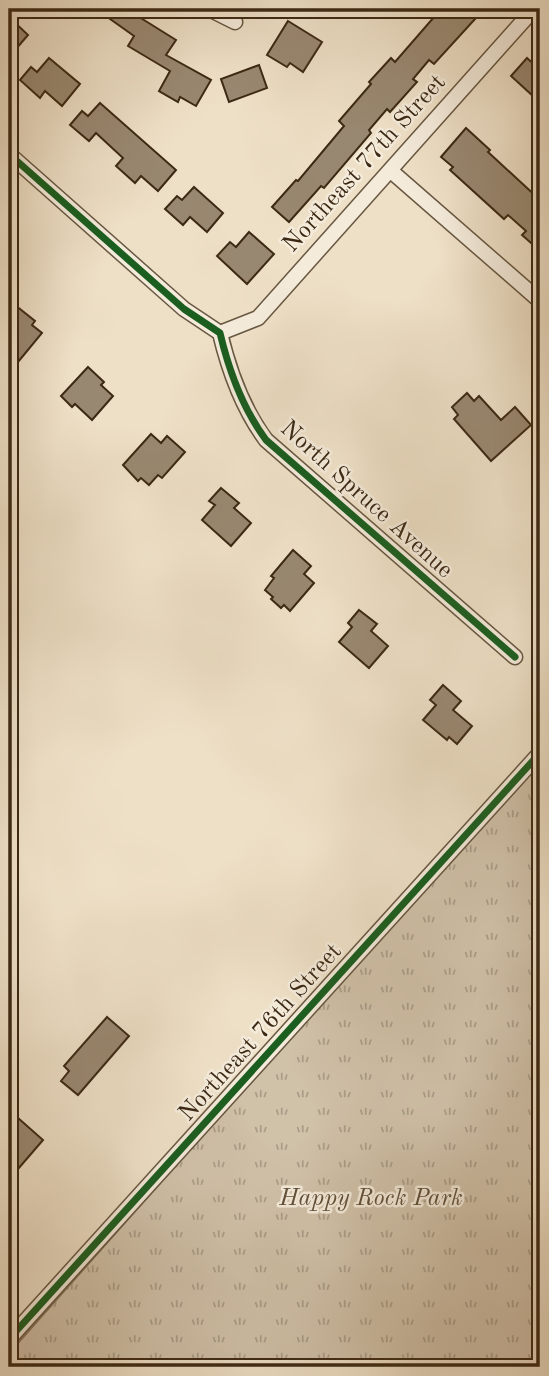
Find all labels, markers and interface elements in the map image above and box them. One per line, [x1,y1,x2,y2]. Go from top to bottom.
street label: Northeast 77th Street [279,71,451,257]
street label: North Spruce Avenue [275,417,457,583]
street label: Northeast 76th Street [175,940,347,1126]
park label: Happy Rock Park [278,1187,463,1211]

